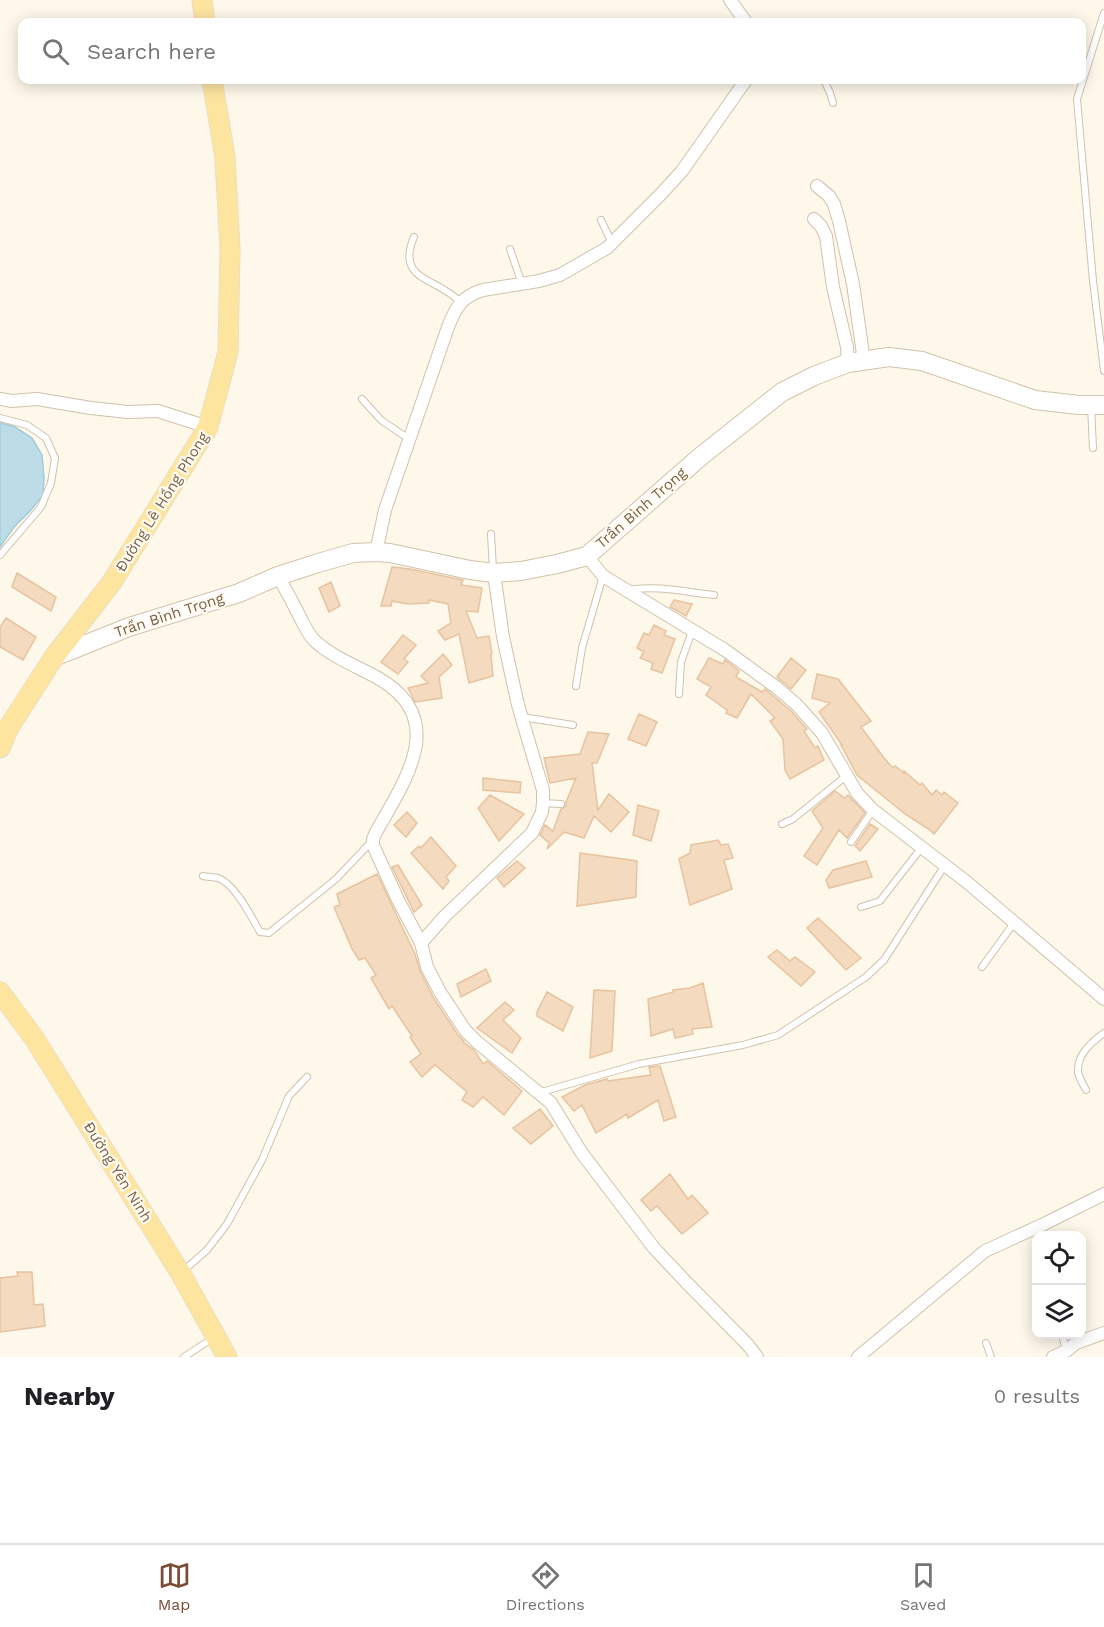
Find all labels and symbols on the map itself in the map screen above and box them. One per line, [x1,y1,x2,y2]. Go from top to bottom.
street label: Đường Lê Hồng Phong [112,429,212,575]
street label: Trần Bình Trọng [592,464,690,552]
street label: Trần Bình Trọng [112,589,226,641]
street label: Đường Yên Ninh [80,1118,156,1226]

